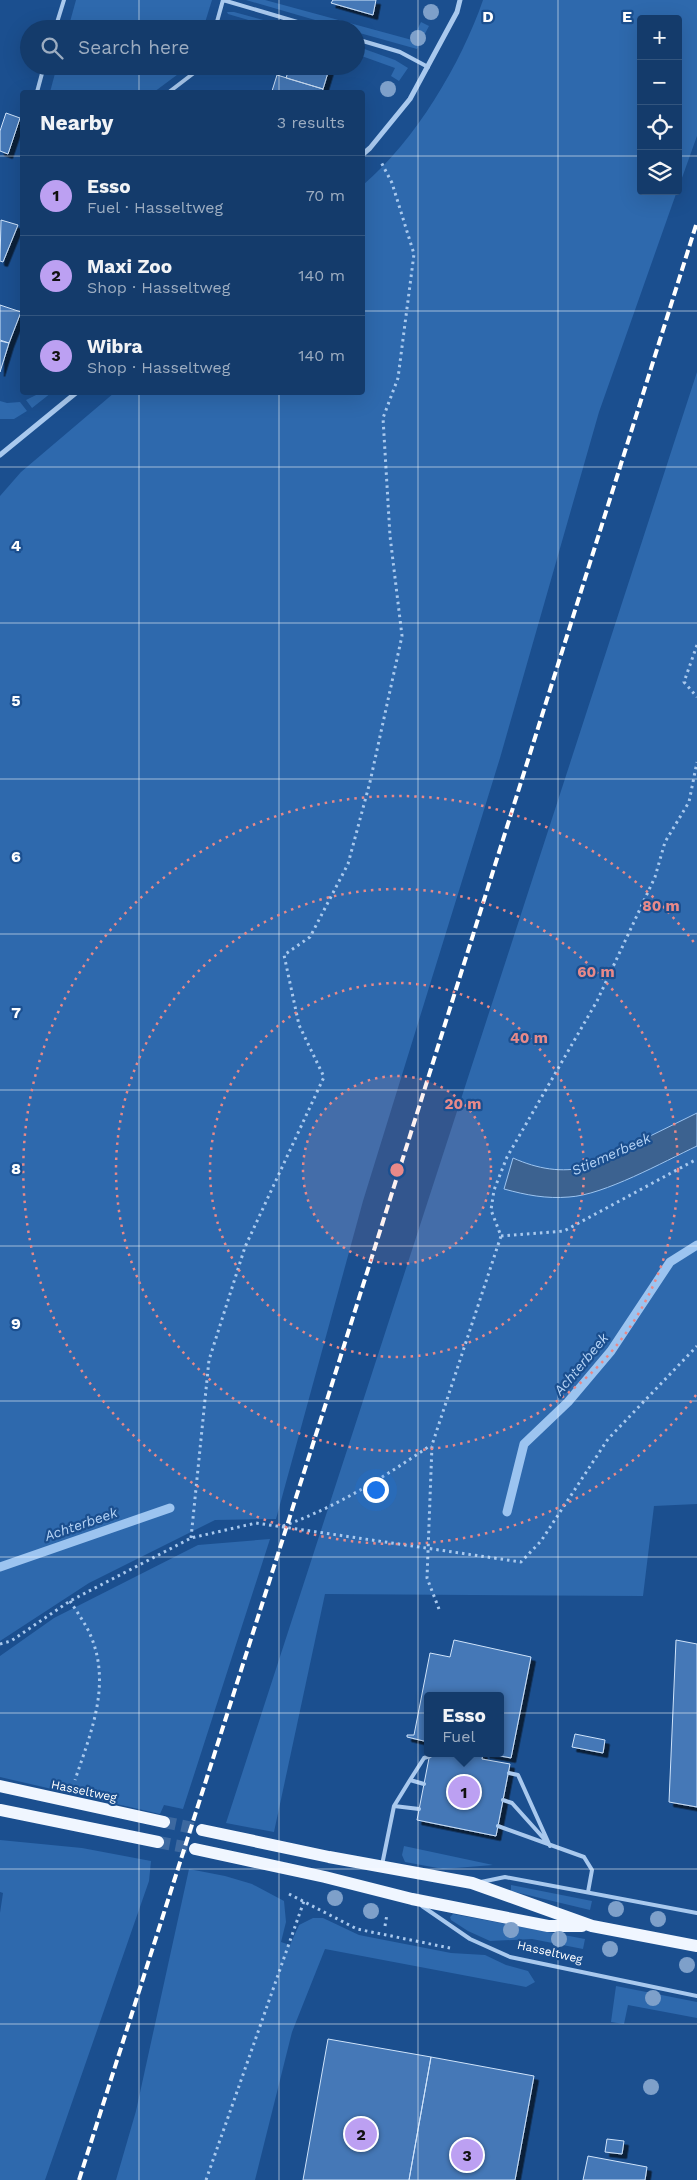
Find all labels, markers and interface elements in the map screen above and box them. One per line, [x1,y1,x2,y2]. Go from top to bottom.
text: D [482,7,494,26]
text: E [622,7,632,26]
map controls [637,15,682,195]
button: + [637,15,682,60]
search box [20,20,365,75]
icon: search [38,34,66,62]
text: Search here [78,36,189,59]
button: − [637,60,682,105]
button: locate [637,105,682,150]
text: Nearby [40,110,113,135]
text: 3 results [277,113,345,132]
button: layers [637,150,682,195]
text: Esso [87,175,131,198]
text: 1 [53,186,59,205]
text: 70 m [306,186,345,205]
text: Fuel · Hasseltweg [87,198,223,217]
text: Maxi Zoo [87,255,172,278]
text: 2 [51,266,61,285]
text: 140 m [298,266,345,285]
text: Shop · Hasseltweg [87,278,230,297]
text: Wibra [87,335,142,358]
text: 3 [51,346,61,365]
text: 140 m [298,346,345,365]
text: Shop · Hasseltweg [87,358,230,377]
text: 4 [11,536,21,555]
text: 5 [11,691,21,710]
text: 6 [11,847,21,866]
text: 80 m [642,897,680,915]
text: 60 m [577,963,615,981]
text: 7 [11,1003,21,1022]
text: 40 m [510,1029,548,1047]
text: 20 m [444,1095,482,1113]
water label: Stiemerbeek [569,1129,653,1179]
text: 8 [11,1159,21,1178]
centre of rings [388,1161,406,1179]
text: 9 [11,1314,21,1333]
water label: Achterbeek [550,1329,612,1399]
your location [363,1477,389,1503]
water label: Achterbeek [42,1504,120,1544]
popup [424,1692,504,1757]
text: Esso [442,1704,486,1727]
text: Fuel [442,1727,475,1746]
pin: 1 [448,1773,480,1811]
street label: Hasseltweg [50,1777,119,1805]
street label: Hasseltweg [516,1938,585,1966]
pin: 2 [345,2115,377,2153]
pin: 3 [451,2136,483,2174]

